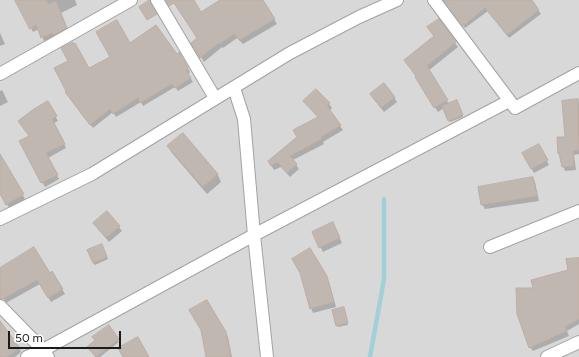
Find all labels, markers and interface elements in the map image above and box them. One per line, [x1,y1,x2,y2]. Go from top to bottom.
scale bar [10,323,123,349]
text: 50 m [15,331,43,345]

